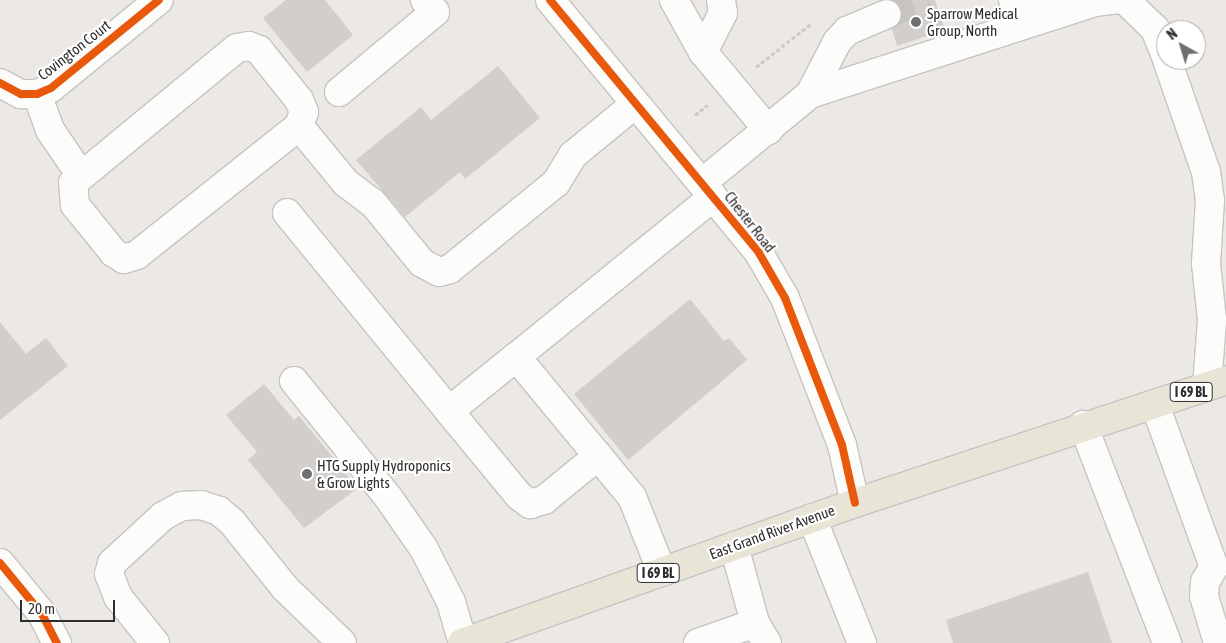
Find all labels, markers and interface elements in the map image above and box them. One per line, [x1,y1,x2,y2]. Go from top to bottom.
place label: Sparrow Medical Group, North [927,4,1018,39]
marker: Sparrow Medical Group, North [909,15,923,29]
street label: Covington Court [34,16,114,84]
north arrow [1156,20,1206,70]
text: N [1164,25,1180,43]
street label: Chester Road [721,188,779,256]
road number: I 69 BL [1168,381,1214,404]
place label: HTG Supply Hydroponics & Grow Lights [317,456,451,491]
marker: HTG Supply Hydroponics & Grow Lights [301,468,313,480]
street label: East Grand River Avenue [707,501,837,563]
road number: I 69 BL [636,562,680,584]
scale bar [22,590,118,622]
text: 20 m [28,600,55,617]

